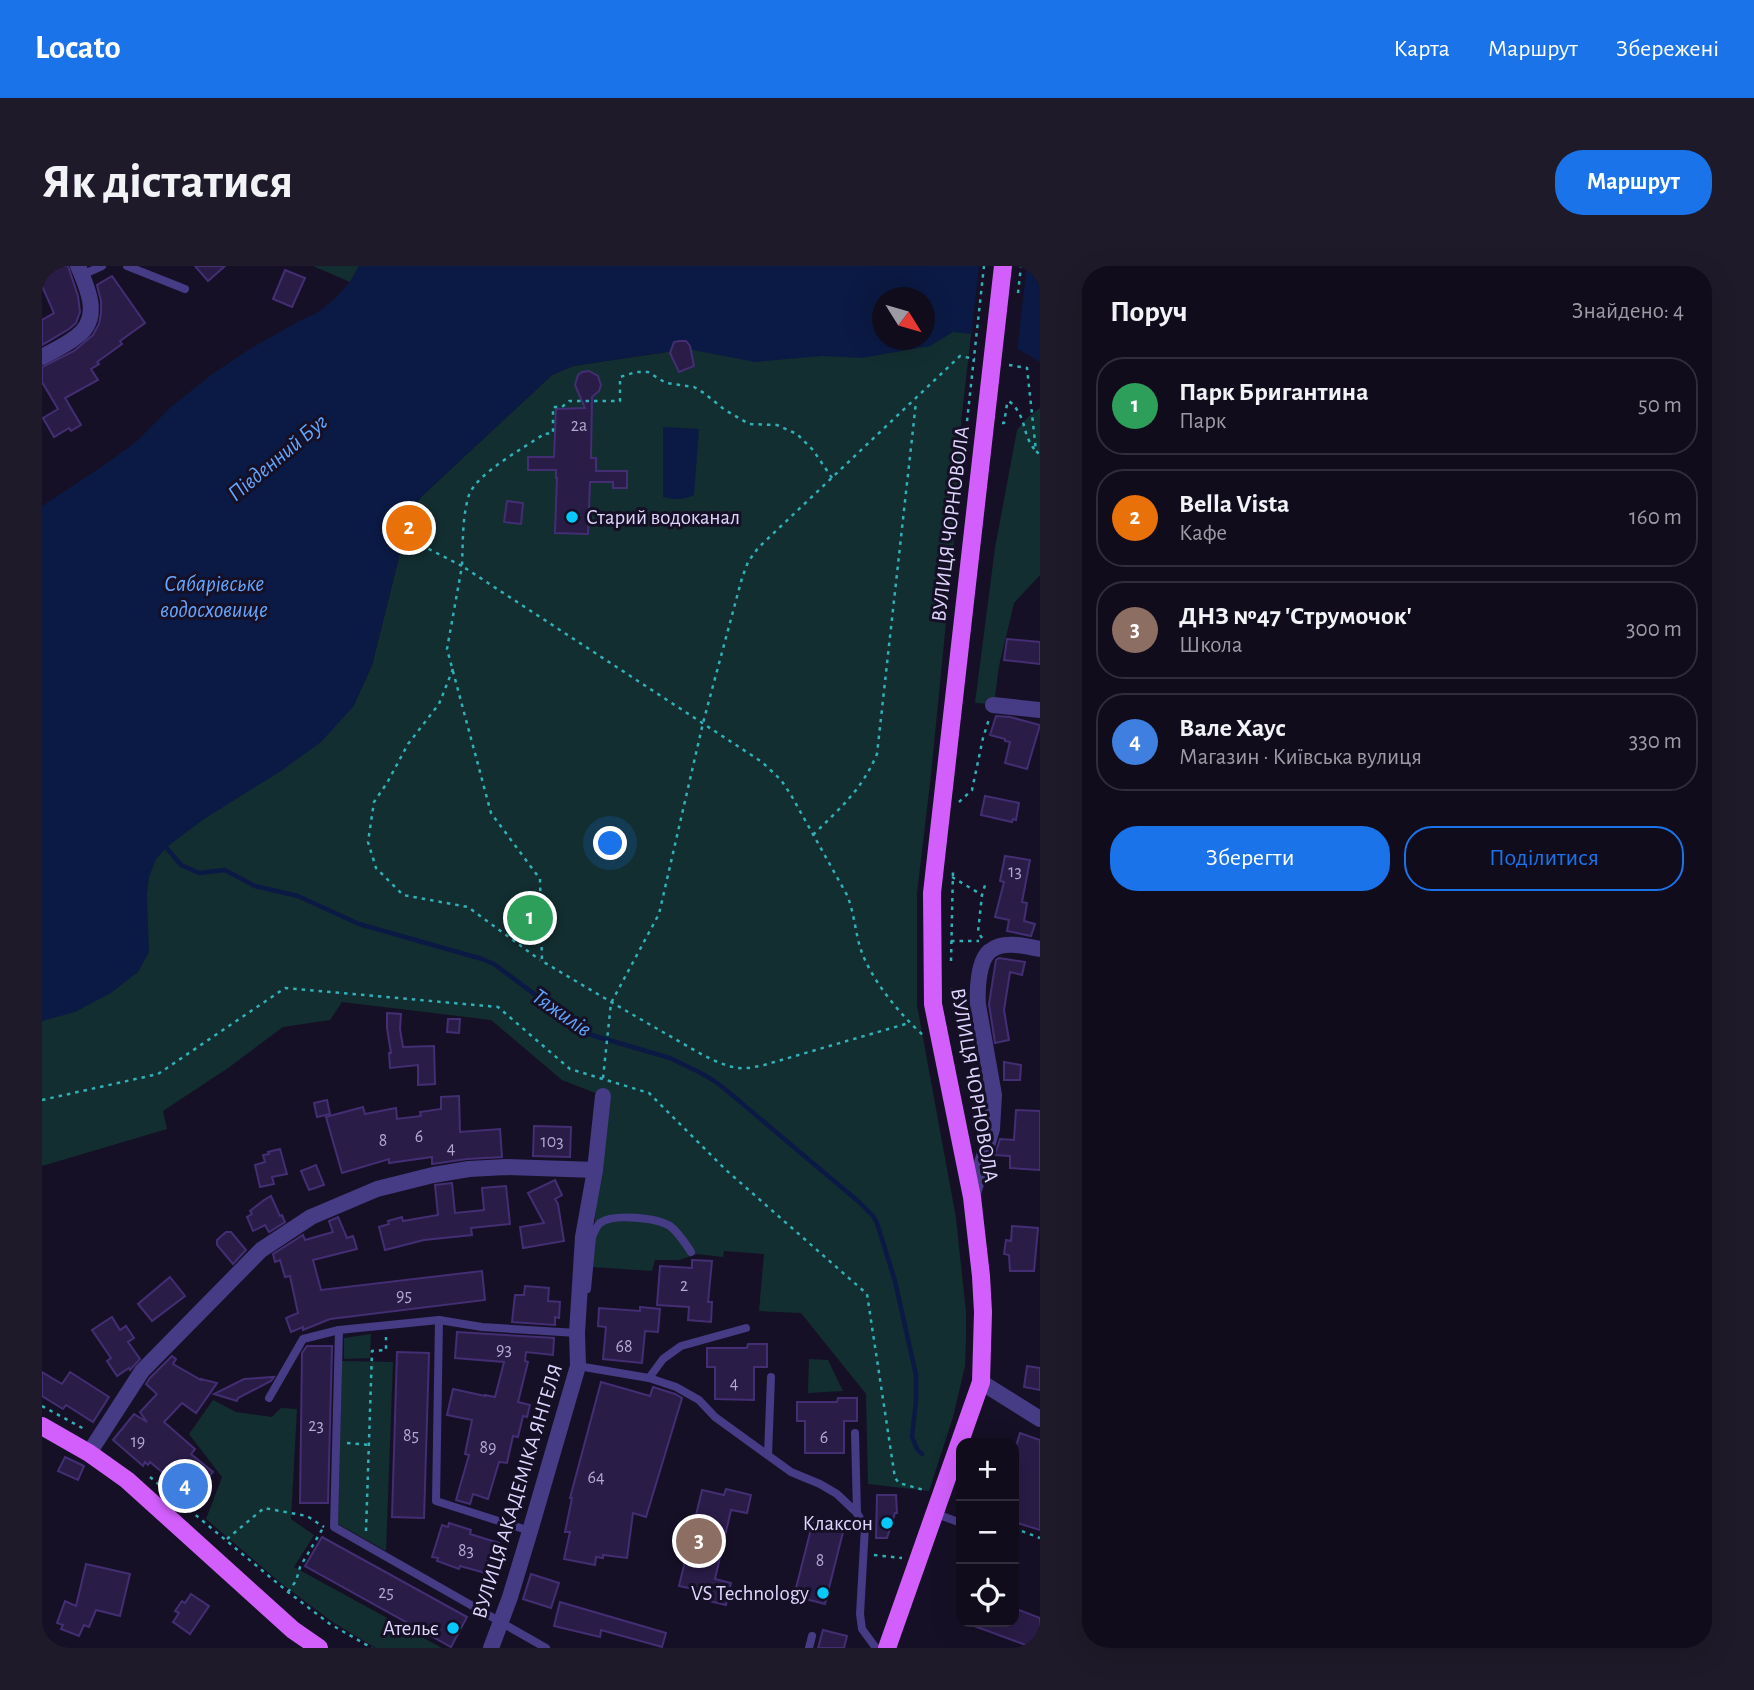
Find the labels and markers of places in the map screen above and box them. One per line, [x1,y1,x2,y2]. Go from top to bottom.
pin: 2 [386,502,432,554]
place label: Старий водоканал [586,507,740,528]
marker: Старий водоканал [564,509,580,525]
pin: 1 [507,892,553,944]
pin: 4 [162,1460,208,1512]
place label: Клаксон [803,1513,873,1534]
pin: 3 [676,1515,722,1567]
marker: Клаксон [879,1515,895,1531]
place label: VS Technology [691,1583,809,1604]
marker: VS Technology [815,1585,831,1601]
place label: Ательє [383,1618,439,1639]
marker: Ательє [445,1620,461,1636]

